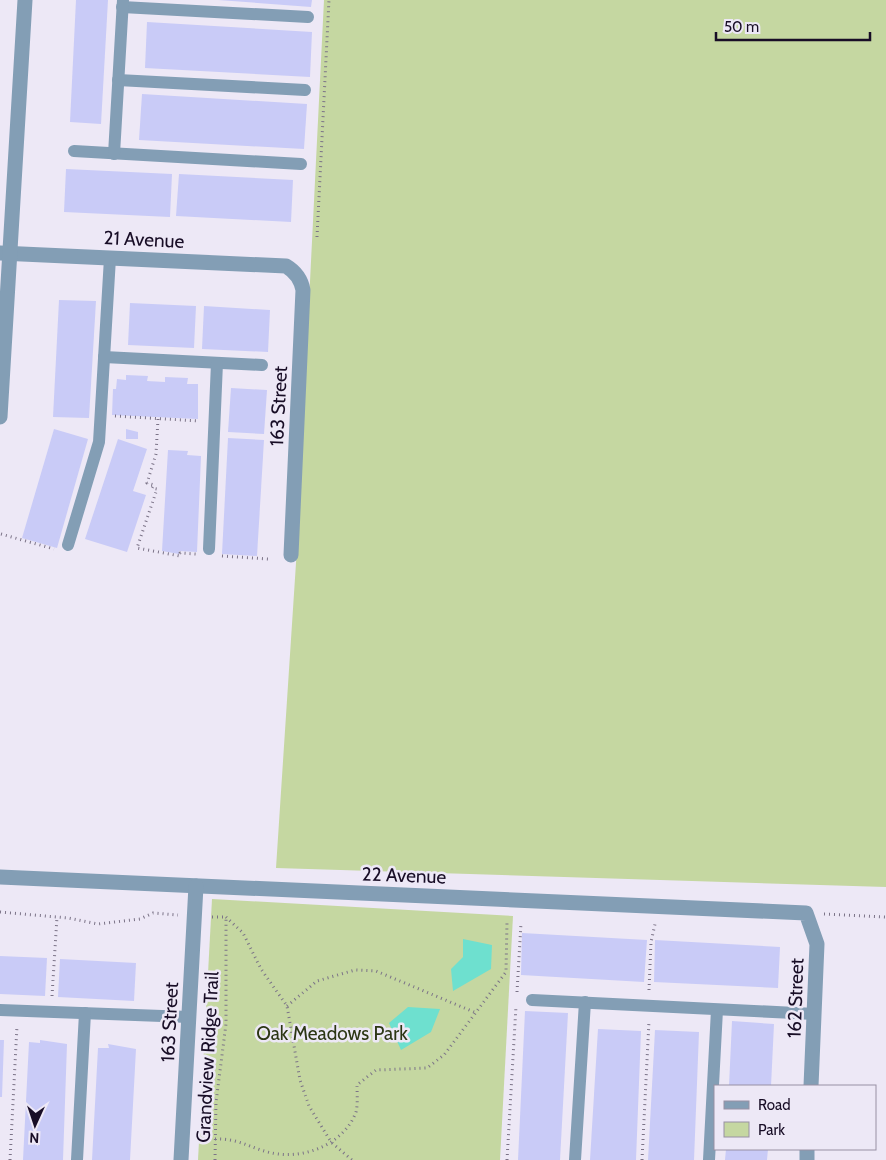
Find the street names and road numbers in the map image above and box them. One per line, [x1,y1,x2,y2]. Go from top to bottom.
street label: 21 Avenue [103,226,185,253]
street label: 163 Street [265,365,292,447]
street label: 22 Avenue [361,863,447,888]
street label: 162 Street [783,957,808,1038]
street label: Grandview Ridge Trail [192,970,223,1143]
street label: 163 Street [156,981,183,1063]

